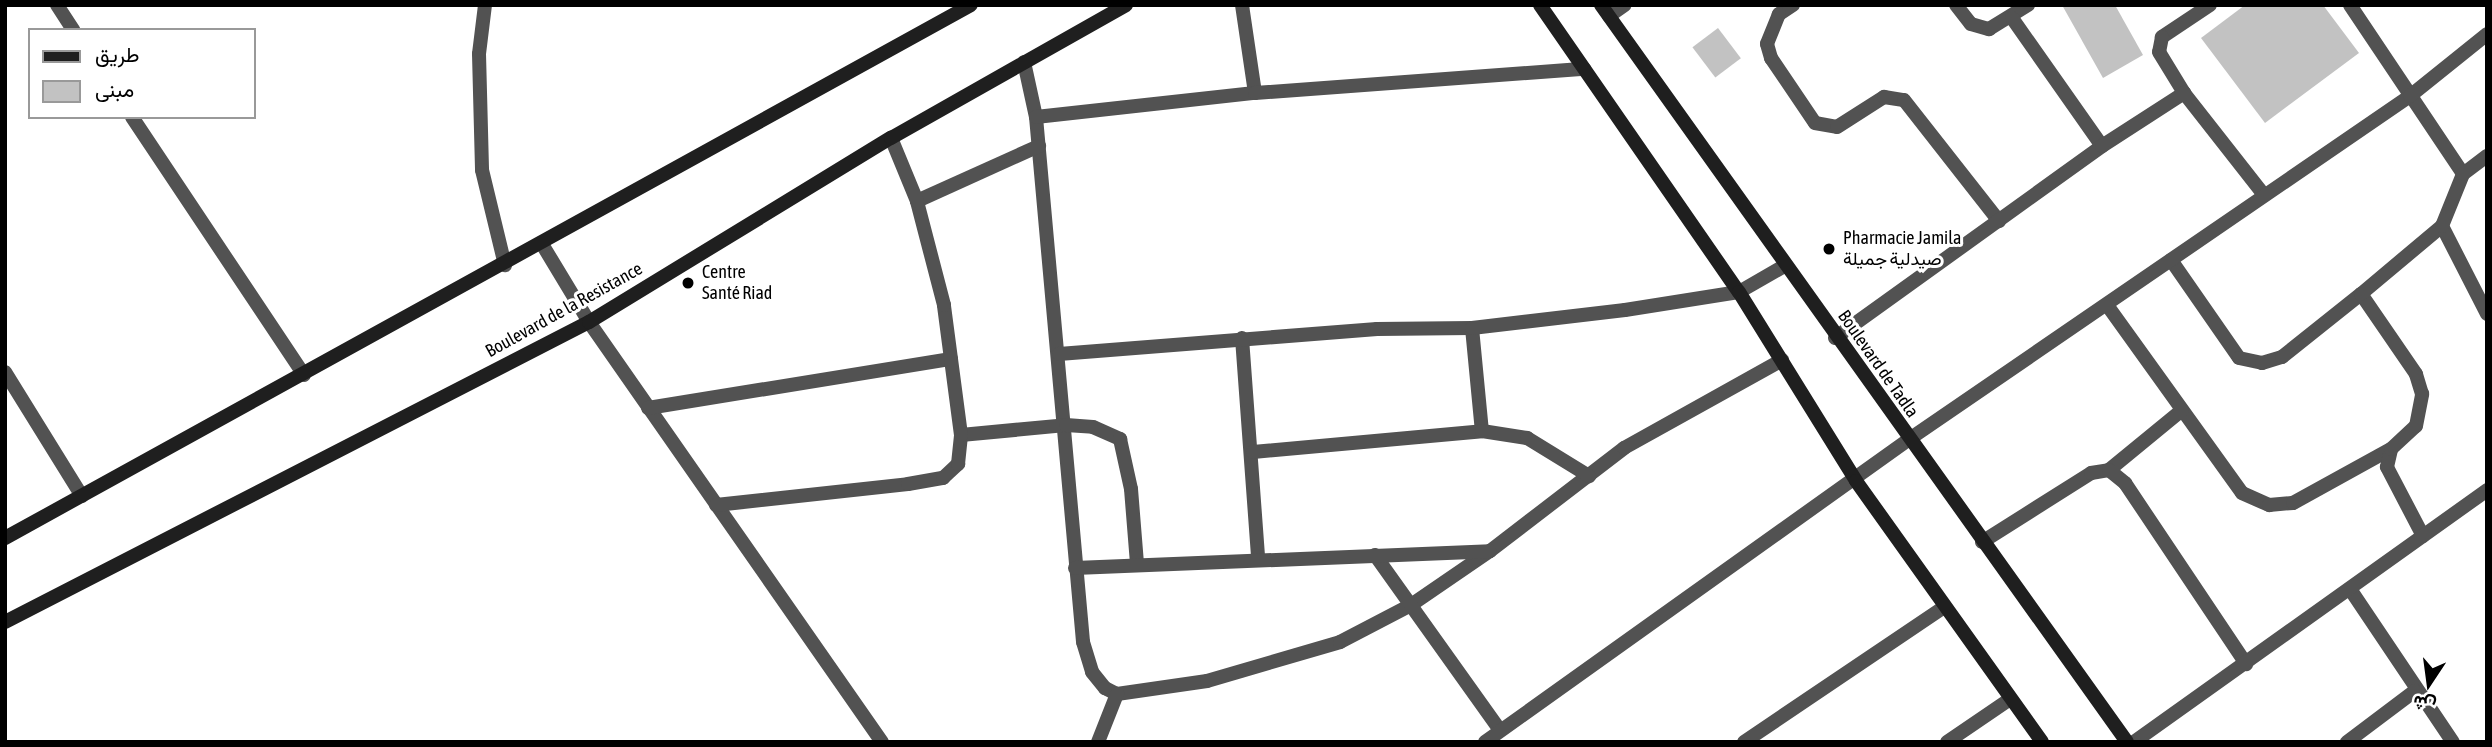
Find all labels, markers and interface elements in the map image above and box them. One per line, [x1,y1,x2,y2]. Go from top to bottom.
legend [28,28,256,119]
text: طريق [95,42,140,66]
text: مبنى [95,77,134,101]
place label: Pharmacie Jamila صيدلية جميلة [1843,228,1961,270]
marker: Pharmacie Jamila صيدلية جميلة [1821,241,1837,257]
street label: Boulevard de la Resistance [482,258,646,362]
place label: Centre Santé Riad [702,262,772,304]
marker: Centre Santé Riad [680,275,696,291]
street label: Boulevard de Tadla [1833,306,1923,422]
north arrow [2394,649,2464,719]
text: ش [2411,691,2438,718]

